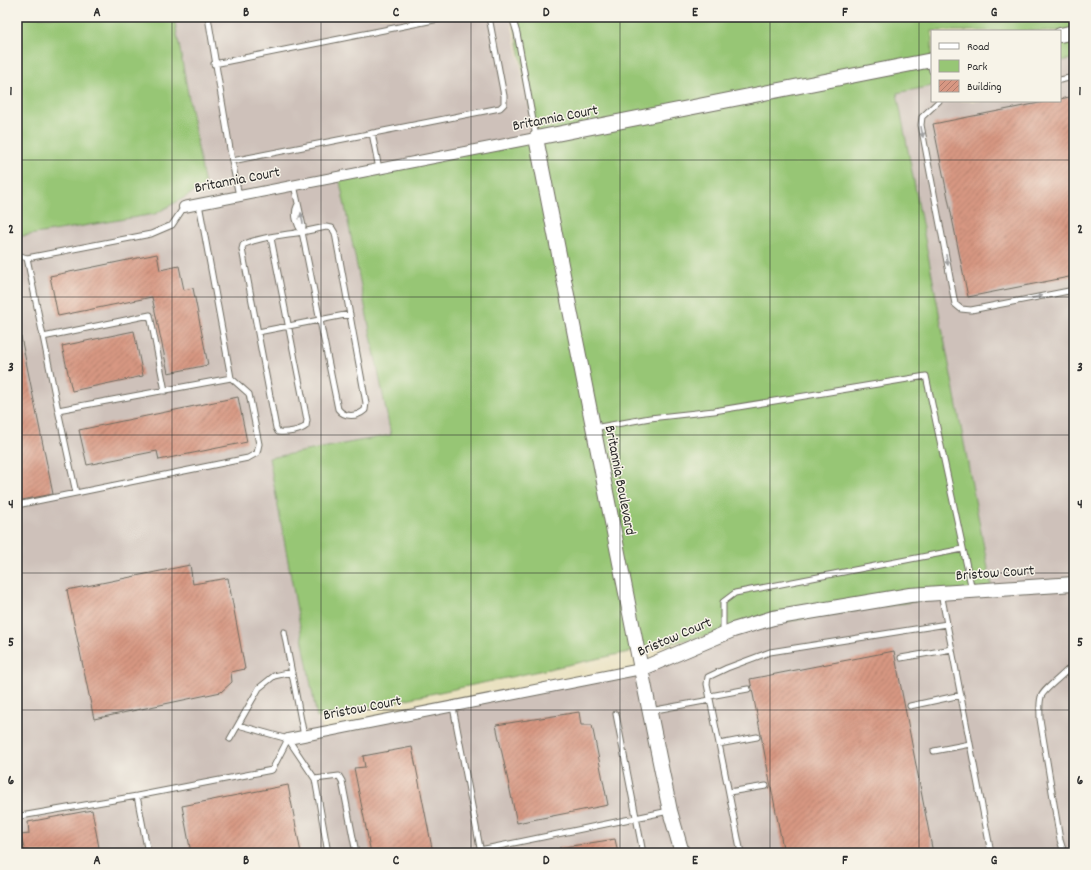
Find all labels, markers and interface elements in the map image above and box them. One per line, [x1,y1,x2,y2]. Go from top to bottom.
text: A [93,4,101,23]
text: B [243,4,249,23]
text: C [393,4,400,23]
text: D [543,4,550,23]
text: E [692,4,699,23]
text: F [842,4,848,23]
text: G [991,4,998,23]
legend [931,30,1061,102]
text: Road [967,39,989,56]
text: Park [967,59,988,76]
text: Building [967,79,1002,96]
text: 1 [10,83,13,102]
text: 1 [1079,83,1082,102]
street label: Britannia Court [511,100,600,138]
one-way arrow [919,126,925,138]
street label: Britannia Court [193,162,282,200]
one-way arrow [298,212,304,224]
text: 2 [8,221,14,240]
text: 2 [1077,221,1083,240]
one-way arrow [944,254,950,266]
one-way arrow [1031,294,1043,300]
text: 3 [8,359,14,378]
text: 3 [1077,359,1083,378]
street label: Britannia Boulevard [598,424,640,537]
text: 4 [8,496,14,515]
text: 4 [1077,496,1083,515]
street label: Bristow Court [955,560,1036,588]
street label: Bristow Court [634,612,716,663]
text: 5 [8,634,14,653]
text: 5 [1077,634,1083,653]
street label: Bristow Court [322,691,404,727]
text: 6 [8,772,15,791]
text: 6 [1077,772,1084,791]
text: A [93,852,101,870]
text: B [243,852,249,870]
text: C [393,852,400,870]
text: D [543,852,550,870]
text: E [692,852,699,870]
text: F [842,852,848,870]
text: G [991,852,998,870]

